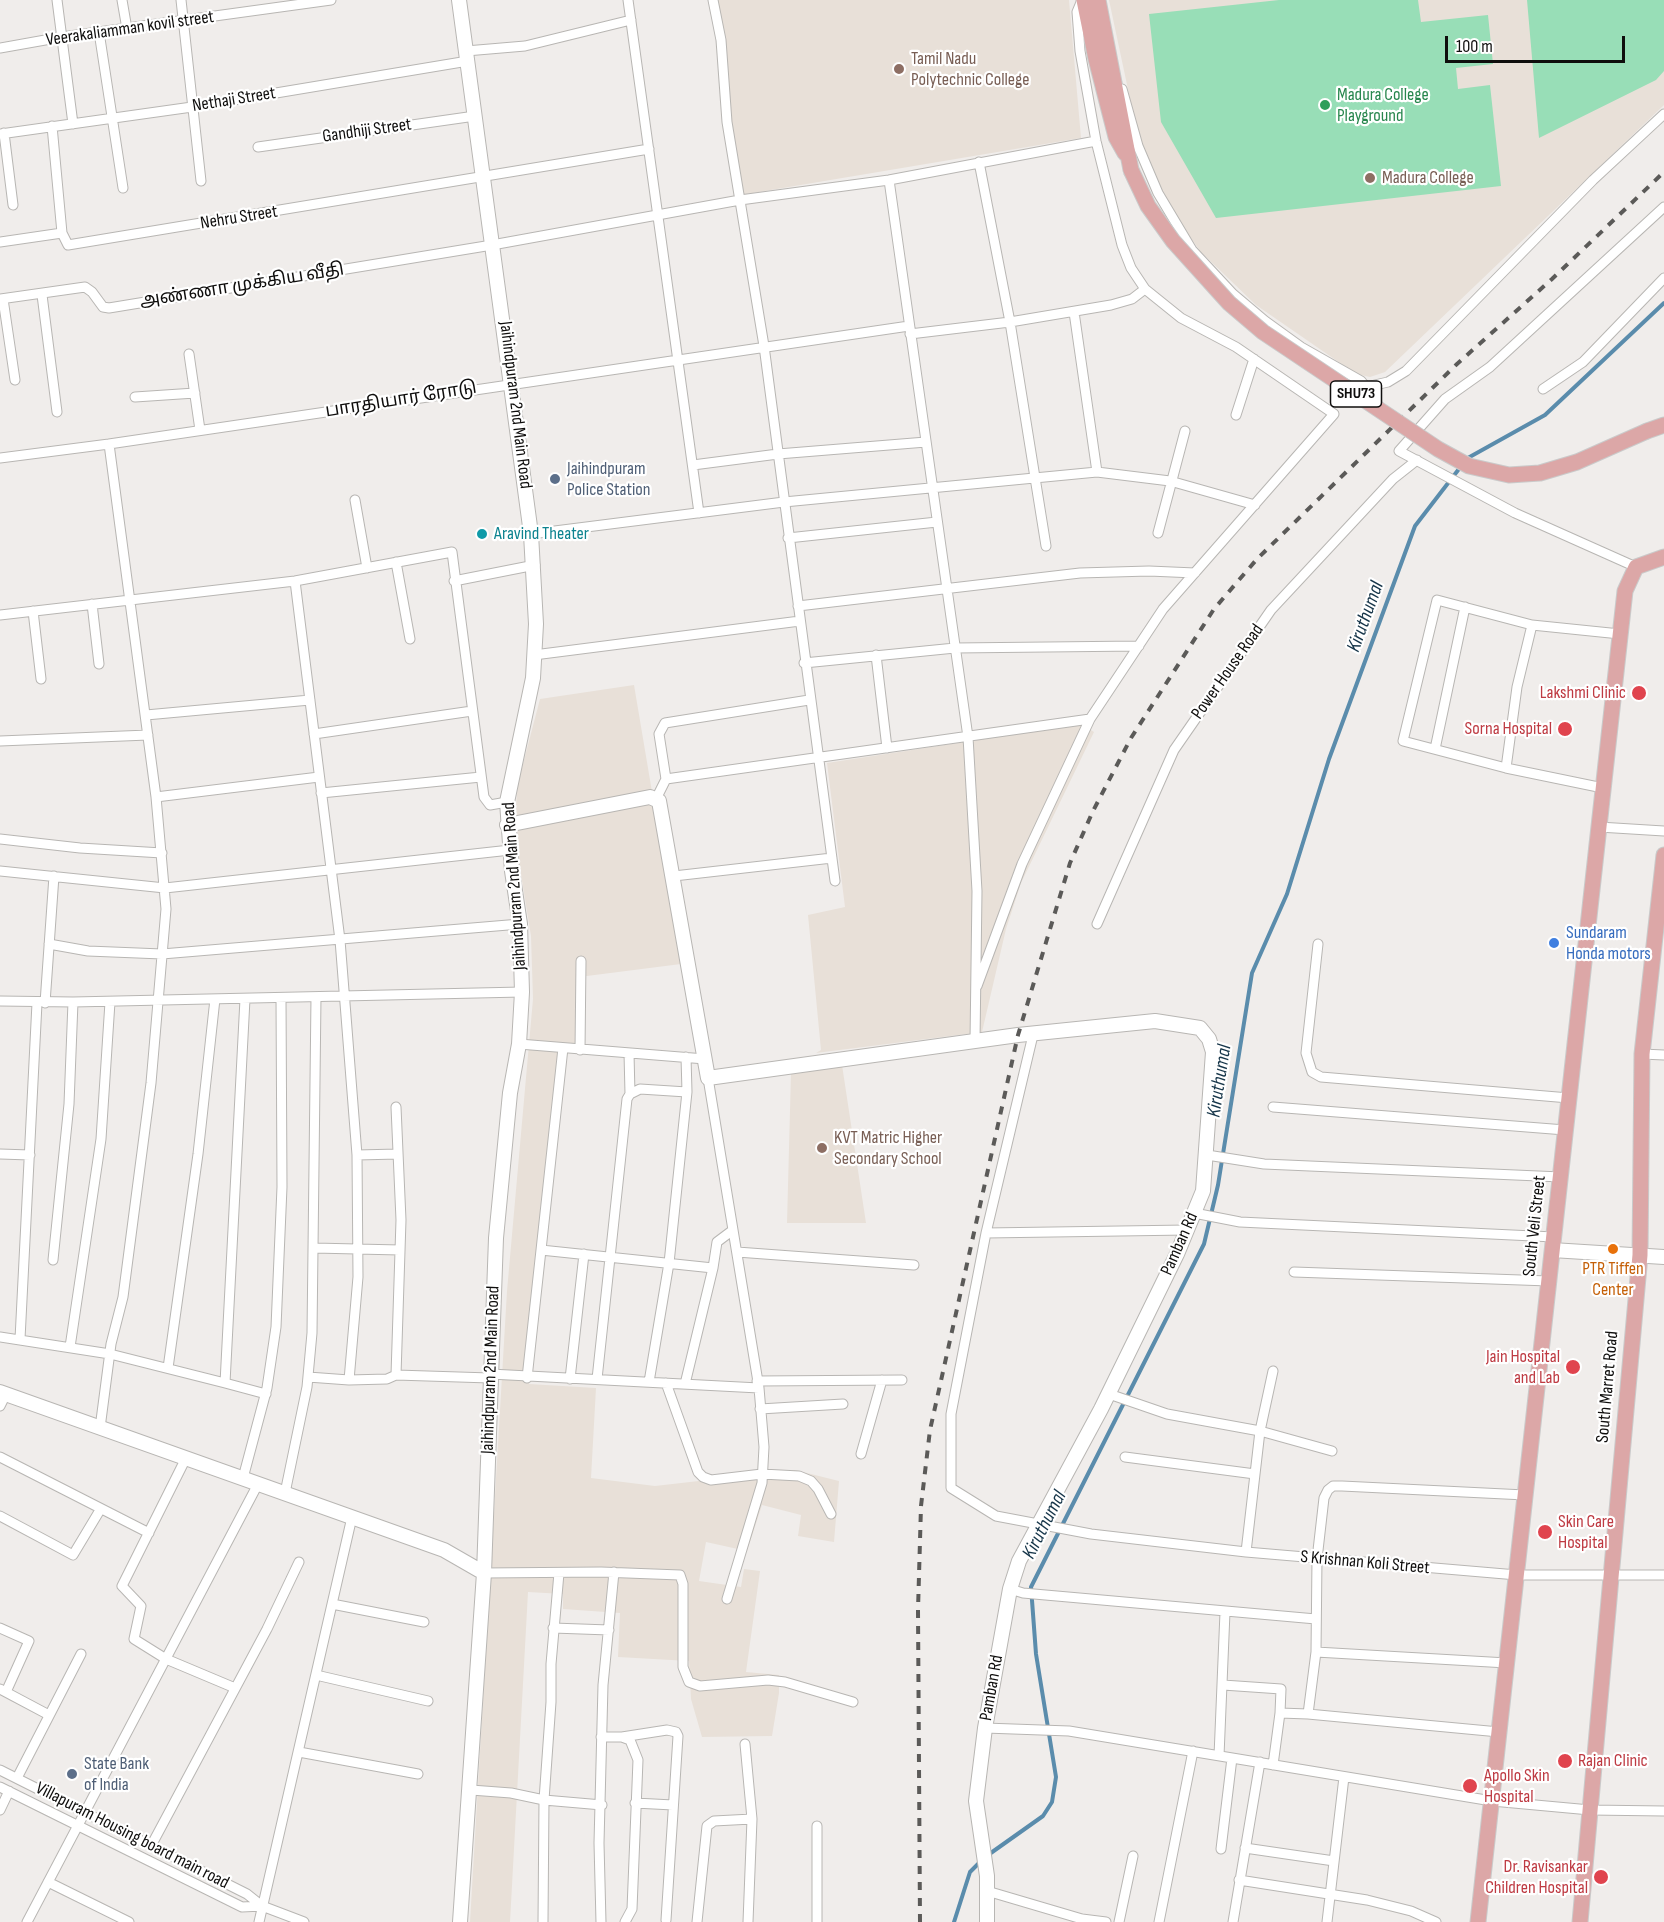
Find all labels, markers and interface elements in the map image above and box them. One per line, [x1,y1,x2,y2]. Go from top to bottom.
street label: Veerakaliamman kovil street [45,7,215,51]
scale bar [1448,24,1628,62]
text: 100 m [1456,36,1493,57]
place label: Tamil Nadu Polytechnic College [911,48,1029,90]
marker: Tamil Nadu Polytechnic College [892,62,906,76]
street label: Nethaji Street [191,83,277,117]
place label: Madura College Playground [1337,84,1429,127]
marker: Madura College Playground [1318,98,1332,112]
street label: Gandhiji Street [321,114,413,148]
place label: Madura College [1382,167,1474,189]
marker: Madura College [1363,171,1377,185]
street label: Nehru Street [199,201,279,235]
street label: அண்ணா முக்கிய வீதி [138,259,346,313]
street label: Jaihindpuram 2nd Main Road [494,320,536,490]
street label: பாரதியார் ரோடு [324,377,478,423]
road number: SHU73 [1330,381,1382,407]
place label: Jaihindpuram Police Station [567,458,650,500]
marker: Jaihindpuram Police Station [548,472,562,486]
place label: Aravind Theater [494,523,589,545]
marker: Aravind Theater [475,527,489,541]
water label: Kiruthumal [1342,578,1390,656]
street label: Power House Road [1187,620,1269,724]
place label: Lakshmi Clinic [1540,682,1626,704]
marker: Lakshmi Clinic [1630,684,1648,702]
place label: Sorna Hospital [1465,718,1552,740]
marker: Sorna Hospital [1556,720,1574,738]
street label: Jaihindpuram 2nd Main Road [498,801,532,971]
place label: Sundaram Honda motors [1566,922,1651,964]
marker: Sundaram Honda motors [1547,936,1561,950]
water label: Kiruthumal [1202,1043,1238,1119]
place label: KVT Matric Higher Secondary School [834,1127,942,1170]
marker: KVT Matric Higher Secondary School [815,1141,829,1155]
street label: South Veli Street [1519,1174,1551,1278]
street label: Pamban Rd [1157,1209,1203,1279]
marker: PTR Tiffen Center [1606,1242,1620,1256]
place label: PTR Tiffen Center [1582,1258,1644,1300]
street label: Jaihindpuram 2nd Main Road [477,1285,505,1455]
street label: South Marret Road [1592,1330,1624,1444]
place label: Jain Hospital and Lab [1486,1346,1560,1388]
marker: Jain Hospital and Lab [1564,1358,1582,1376]
water label: Kiruthumal [1018,1487,1072,1563]
place label: Skin Care Hospital [1558,1511,1614,1553]
marker: Skin Care Hospital [1536,1523,1554,1541]
street label: S Krishnan Koli Street [1299,1547,1431,1579]
street label: Pamban Rd [976,1653,1008,1723]
place label: Rajan Clinic [1578,1750,1648,1772]
marker: Rajan Clinic [1556,1752,1574,1770]
place label: State Bank of India [84,1753,149,1796]
place label: Apollo Skin Hospital [1484,1765,1550,1808]
marker: State Bank of India [65,1767,79,1781]
marker: Apollo Skin Hospital [1461,1777,1479,1795]
street label: Villapuram Housing board main road [32,1778,232,1894]
place label: Dr. Ravisankar Children Hospital [1485,1856,1588,1898]
marker: Dr. Ravisankar Children Hospital [1592,1868,1610,1886]

